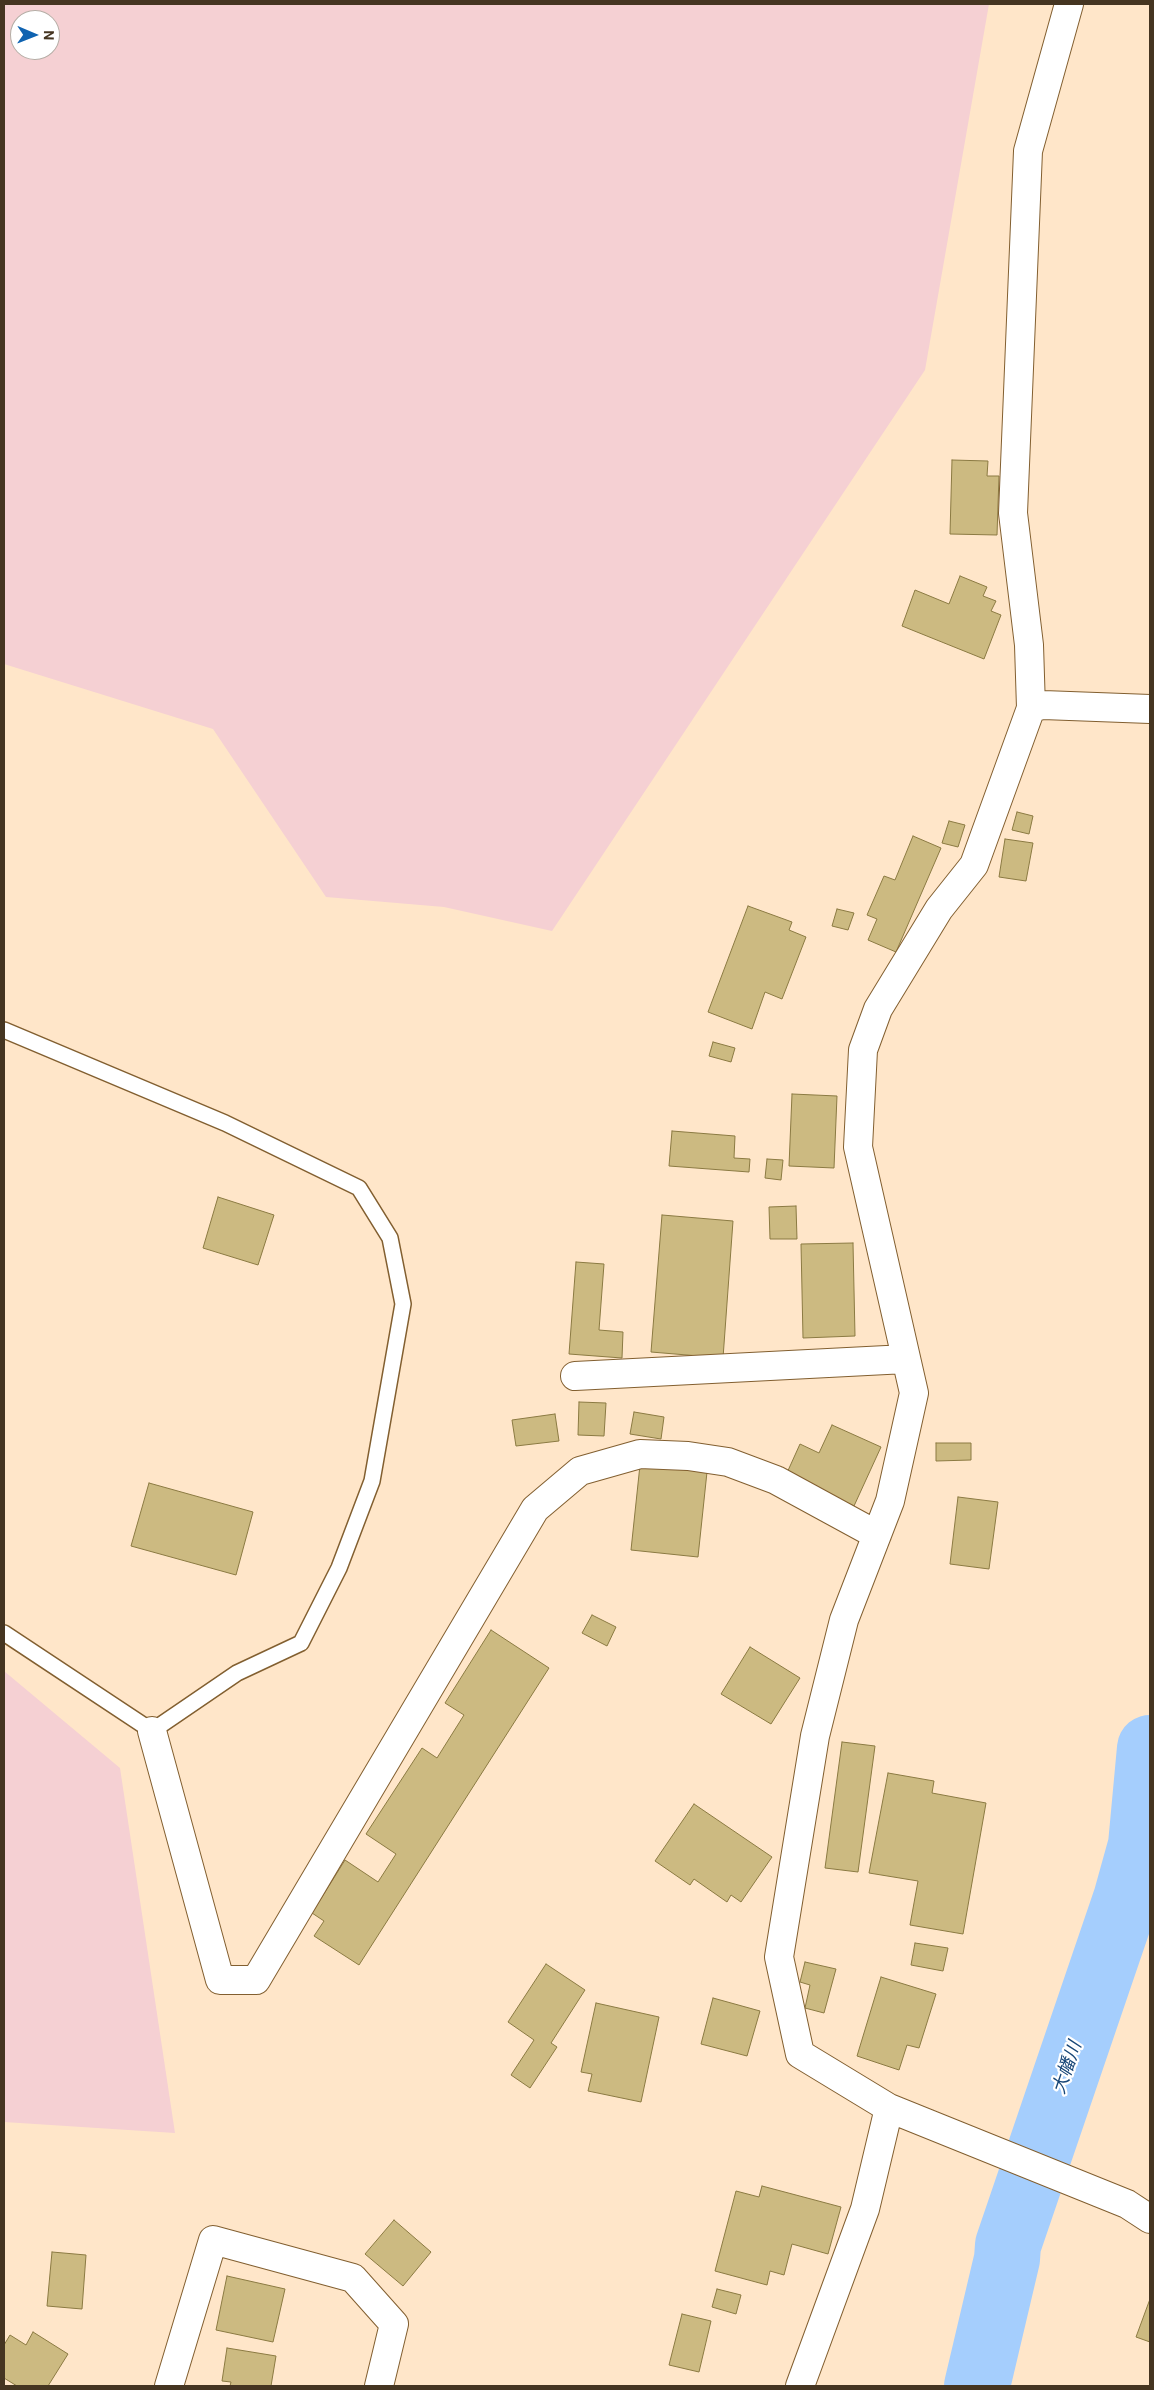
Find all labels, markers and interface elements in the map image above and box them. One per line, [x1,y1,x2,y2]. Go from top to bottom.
north arrow [10,10,60,60]
text: N [41,30,57,40]
water label: 大幡川 [1049,2039,1087,2097]

